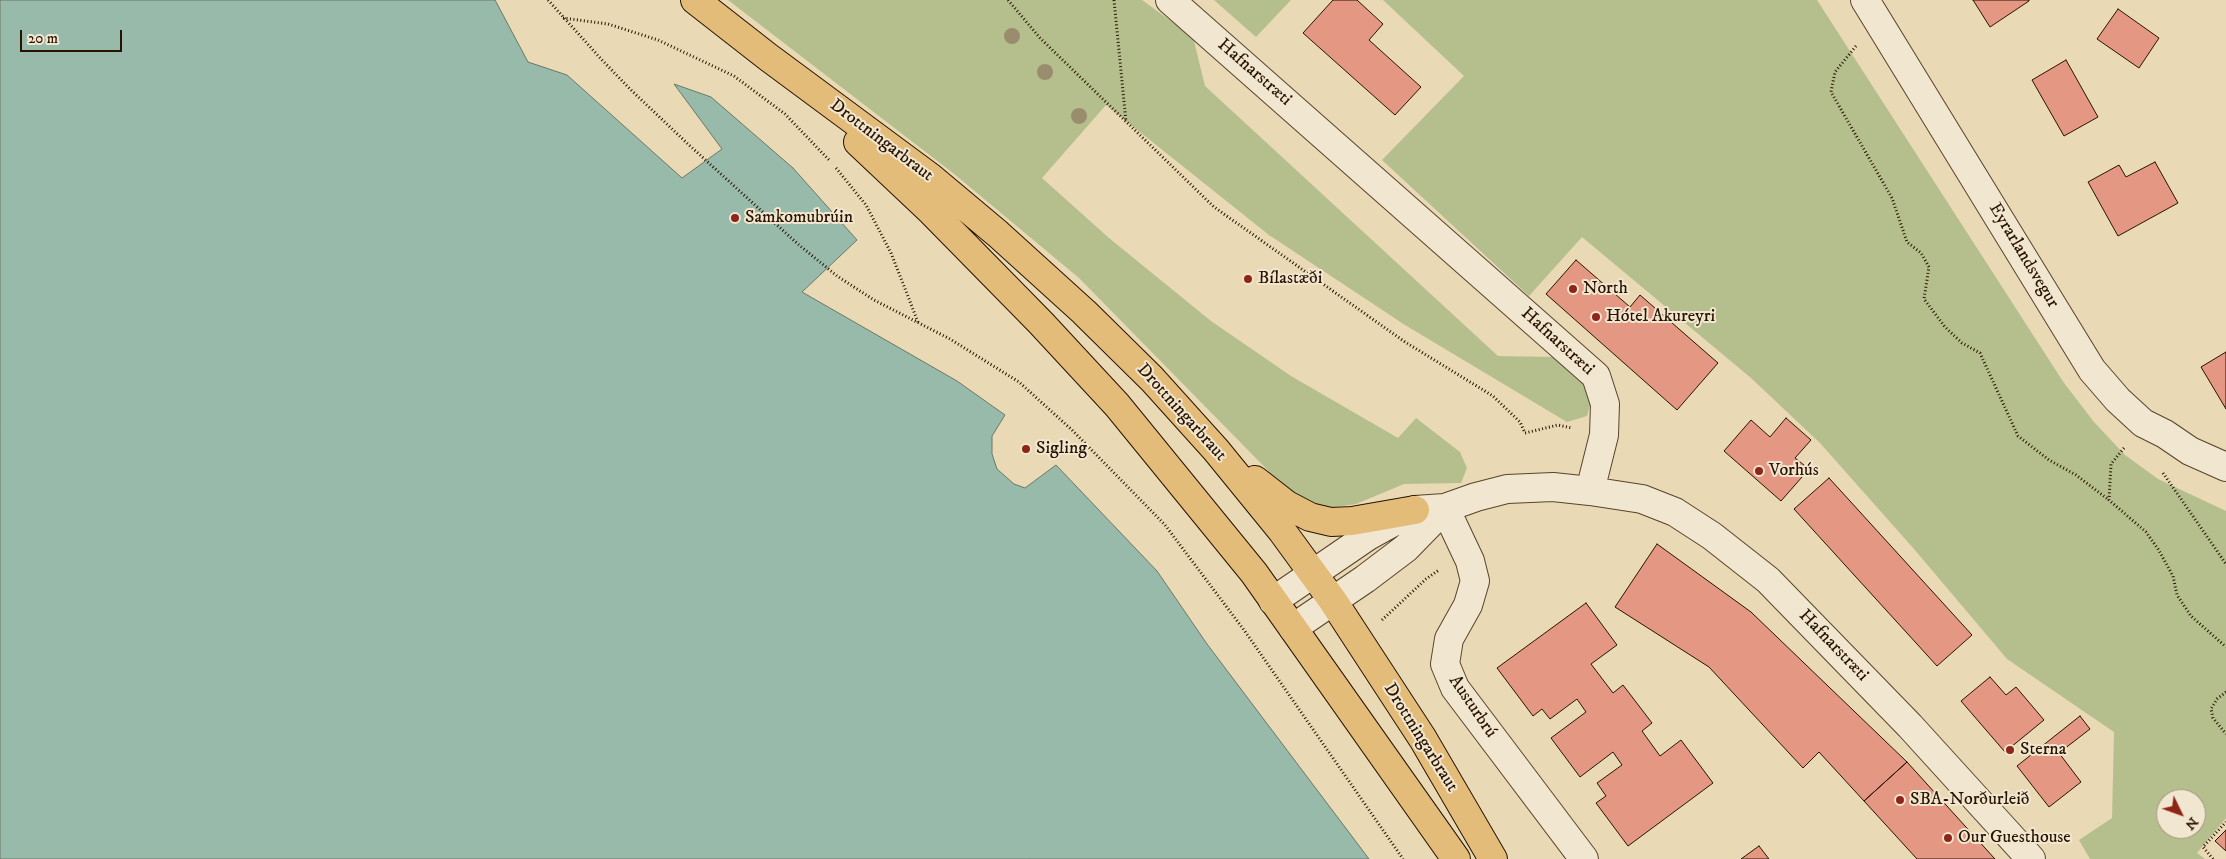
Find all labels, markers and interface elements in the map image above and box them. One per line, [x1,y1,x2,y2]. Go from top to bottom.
scale bar [22,20,125,52]
text: 20 m [28,29,58,48]
street label: Hafnarstræti [1212,35,1296,111]
street label: Drottningarbraut [825,95,937,187]
street label: Eyrarlandsvegur [1983,200,2063,312]
place label: Samkomubrúin [745,207,853,229]
marker: Samkomubrúin [729,212,741,224]
place label: Bílastæði [1258,268,1323,290]
marker: Bílastæði [1242,273,1254,285]
place label: North [1583,278,1628,300]
marker: North [1567,283,1579,295]
street label: Hafnarstræti [1516,303,1598,381]
place label: Hótel Akureyri [1606,306,1715,328]
marker: Hótel Akureyri [1590,311,1602,323]
street label: Drottningarbraut [1131,360,1231,466]
place label: Sigling [1036,438,1087,460]
marker: Sigling [1020,443,1032,455]
place label: Vorhús [1769,460,1819,482]
marker: Vorhús [1753,465,1765,477]
street label: Hafnarstræti [1793,606,1873,686]
street label: Austurbrú [1443,672,1501,742]
street label: Drottningarbraut [1378,680,1462,796]
place label: Sterna [2020,739,2066,761]
marker: Sterna [2004,744,2016,756]
place label: SBA-Norðurleið [1910,789,2030,811]
north arrow [2156,789,2206,839]
marker: SBA-Norðurleið [1894,794,1906,806]
text: N [2181,813,2202,834]
place label: Our Guesthouse [1958,827,2071,849]
marker: Our Guesthouse [1942,832,1954,844]

